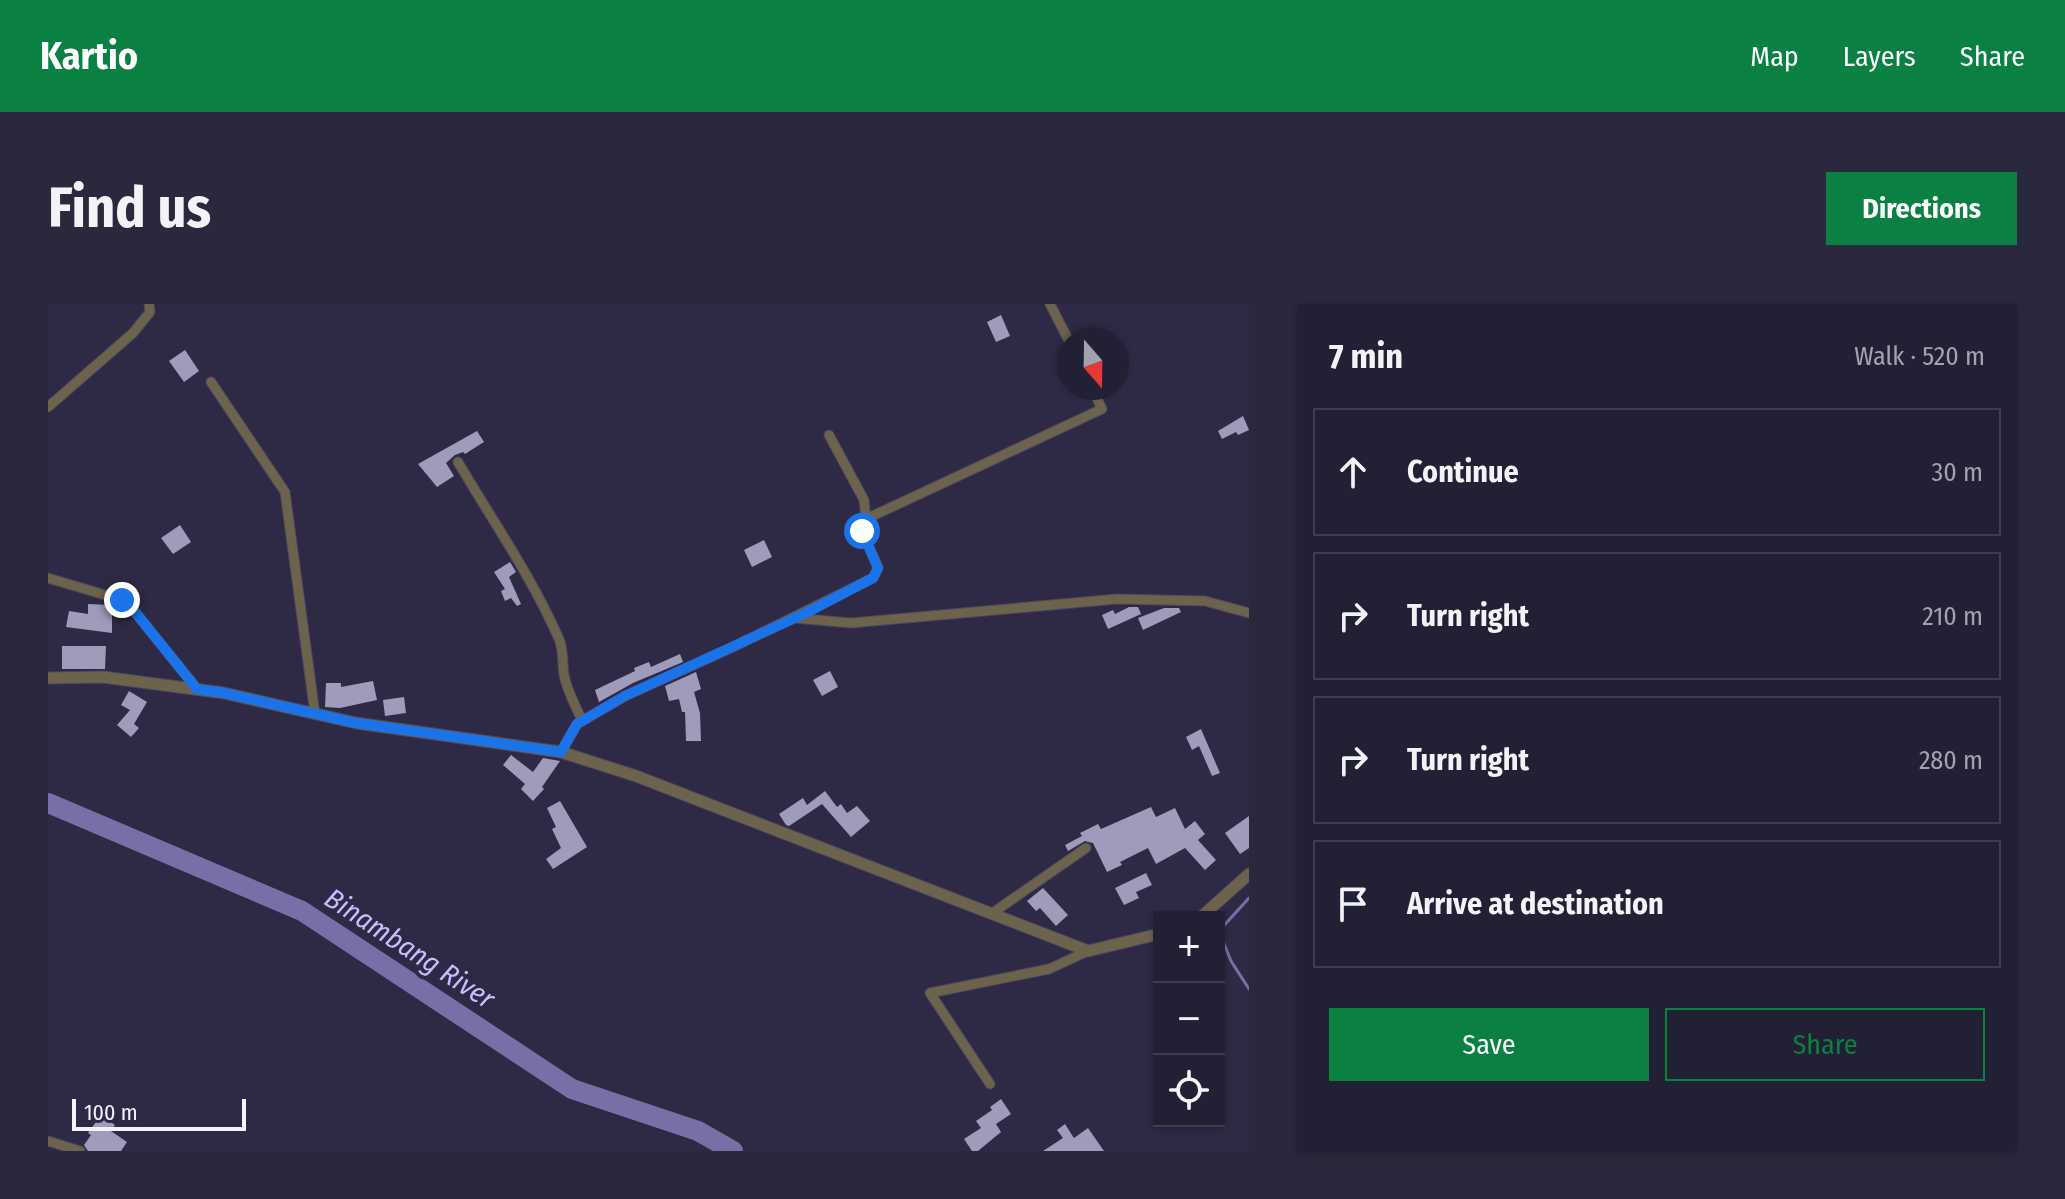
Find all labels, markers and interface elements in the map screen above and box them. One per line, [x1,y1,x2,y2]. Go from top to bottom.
text: Kartio [40,33,138,79]
text: Map [1750,40,1799,73]
text: Layers [1843,40,1916,73]
text: Share [1960,40,2025,73]
button: Directions [1826,172,2017,245]
text: Find us [48,175,211,242]
north arrow [1057,328,1129,400]
text: 7 min [1329,336,1403,377]
text: Walk · 520 m [1854,341,1985,372]
icon: ahead [1331,450,1375,494]
text: Continue [1407,454,1519,490]
text: 30 m [1932,457,1983,488]
route start [844,513,880,549]
route end [104,582,140,618]
icon: right [1331,594,1375,638]
text: Turn right [1407,598,1529,634]
text: 210 m [1922,601,1983,632]
icon: right [1331,738,1375,782]
text: Turn right [1407,742,1529,778]
text: 280 m [1919,745,1983,776]
water label: Binambang River [319,881,502,1016]
icon: arrive [1331,882,1375,926]
text: Arrive at destination [1407,886,1664,922]
map controls [1153,911,1225,1127]
button: + [1153,911,1225,983]
button: − [1153,983,1225,1055]
button: Save [1329,1008,1649,1081]
button: Share [1665,1008,1985,1081]
button: locate [1153,1055,1225,1127]
scale bar [72,1095,246,1131]
text: 100 m [84,1099,138,1126]

